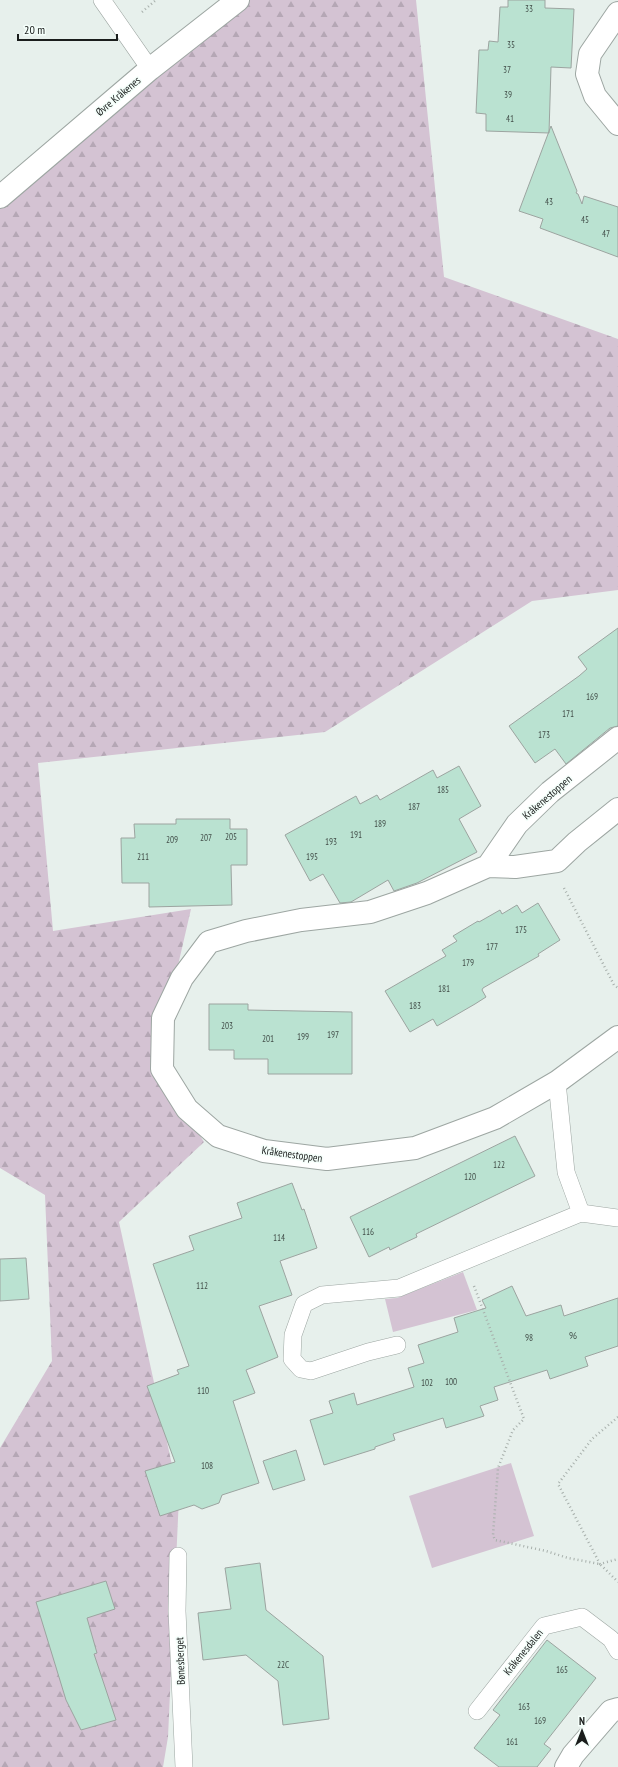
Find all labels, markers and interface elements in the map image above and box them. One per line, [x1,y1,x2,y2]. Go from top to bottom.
house number: 33 [525,3,533,14]
scale bar [18,16,117,42]
text: 20 m [24,22,45,37]
house number: 35 [507,39,515,50]
house number: 37 [503,64,511,75]
street label: Øvre Kråkenes [93,73,144,119]
house number: 39 [504,89,512,100]
house number: 41 [506,113,514,124]
house number: 43 [545,196,553,207]
house number: 45 [581,214,589,225]
house number: 47 [602,228,610,239]
house number: 169 [586,691,598,702]
house number: 171 [562,708,574,719]
house number: 173 [538,729,550,740]
street label: Kråkenestoppen [519,772,575,822]
house number: 185 [437,784,449,795]
house number: 187 [408,801,420,812]
house number: 189 [374,818,386,829]
house number: 191 [350,829,362,840]
house number: 205 [225,831,237,842]
house number: 207 [200,832,212,843]
house number: 209 [166,834,178,845]
house number: 193 [325,836,337,847]
house number: 211 [137,851,149,862]
house number: 195 [306,851,318,862]
house number: 175 [515,924,527,935]
house number: 177 [486,941,498,952]
house number: 179 [462,957,474,968]
house number: 181 [438,983,450,994]
house number: 183 [409,1000,421,1011]
house number: 203 [221,1020,233,1031]
house number: 197 [327,1029,339,1040]
house number: 199 [297,1031,309,1042]
house number: 201 [262,1033,274,1044]
street label: Kråkenestoppen [261,1143,323,1165]
house number: 122 [493,1159,505,1170]
house number: 120 [464,1171,476,1182]
house number: 116 [362,1226,374,1237]
house number: 114 [273,1232,285,1243]
house number: 112 [196,1280,208,1291]
house number: 96 [569,1330,577,1341]
house number: 98 [525,1332,533,1343]
house number: 100 [445,1376,457,1387]
house number: 102 [421,1377,433,1388]
house number: 110 [197,1385,209,1396]
house number: 108 [201,1460,213,1471]
street label: Kråkenesdalen [500,1626,546,1678]
street label: Bønesberget [172,1637,188,1685]
house number: 22C [277,1659,289,1670]
house number: 165 [556,1664,568,1675]
house number: 163 [518,1701,530,1712]
north arrow [562,1711,602,1751]
text: N [579,1714,585,1728]
house number: 169 [534,1715,546,1726]
house number: 161 [506,1736,518,1747]

